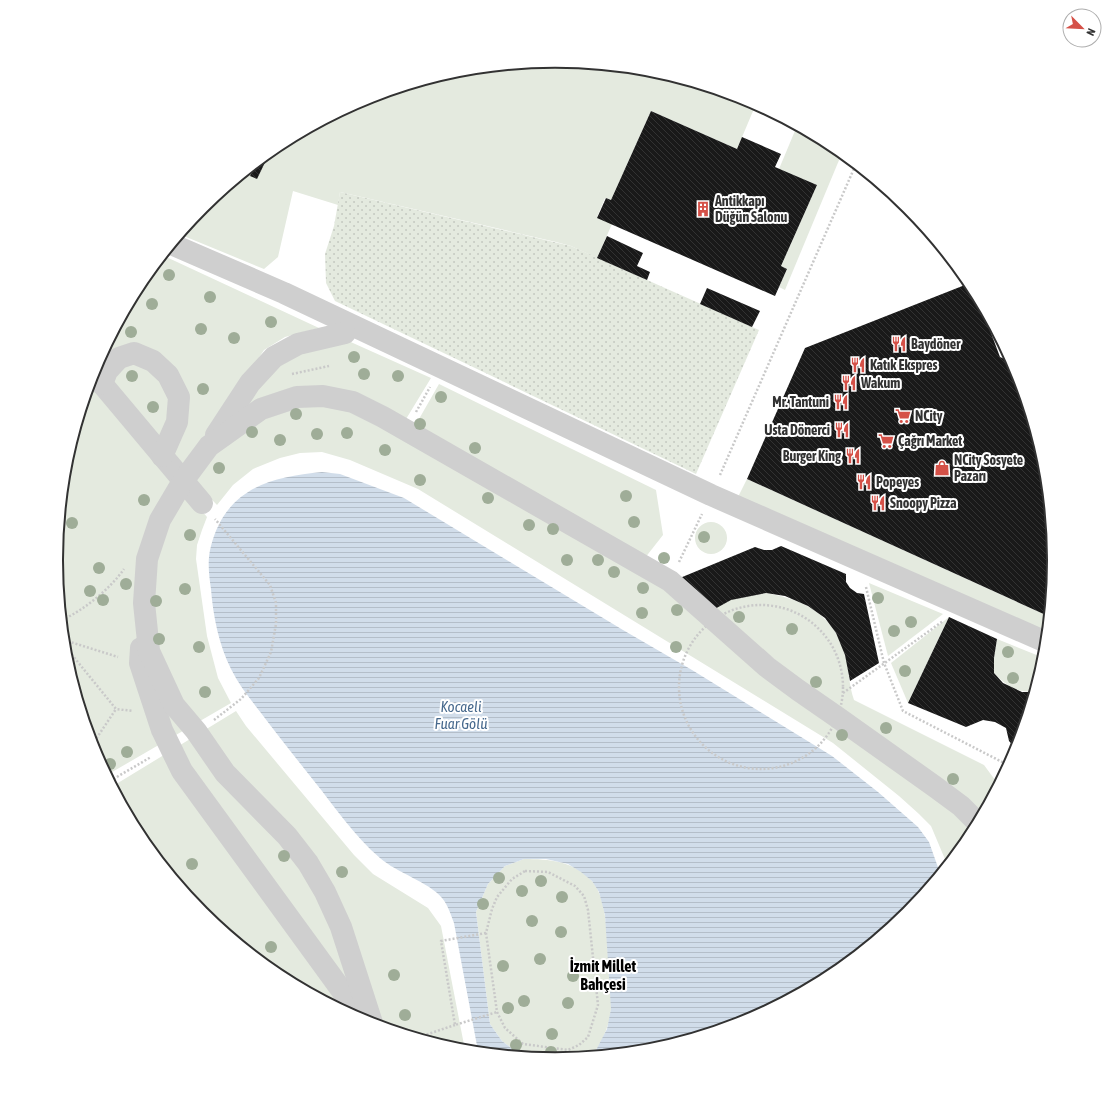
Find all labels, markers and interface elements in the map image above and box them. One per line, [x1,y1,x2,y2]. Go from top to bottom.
north arrow [1062,8,1102,48]
text: N [1084,27,1098,37]
place label: Antikkapı Düğün Salonu [714,193,787,225]
building icon: Antikkapı Düğün Salonu [694,200,712,218]
restaurant icon: Baydöner [890,335,908,353]
place label: Baydöner [911,336,961,352]
restaurant icon: Katık Ekspres [849,356,867,374]
place label: Katık Ekspres [870,357,938,373]
restaurant icon: Wakum [840,374,858,392]
place label: Wakum [860,375,900,391]
restaurant icon: Mr. Tantuni [832,393,850,411]
place label: Mr. Tantuni [772,394,829,410]
supermarket icon: NCity [894,407,912,425]
place label: NCity [915,408,943,424]
restaurant icon: Usta Dönerci [833,421,851,439]
place label: Usta Dönerci [764,422,830,438]
supermarket icon: Çağrı Market [877,432,895,450]
place label: Çağrı Market [898,433,962,449]
restaurant icon: Burger King [844,447,862,465]
place label: Burger King [783,448,842,464]
place label: NCity Sosyete Pazarı [954,452,1023,484]
shop icon: NCity Sosyete Pazarı [933,459,951,477]
restaurant icon: Popeyes [855,473,873,491]
place label: Popeyes [876,474,919,490]
restaurant icon: Snoopy Pizza [869,494,887,512]
place label: Snoopy Pizza [890,495,957,511]
water label: Kocaeli Fuar Gölü [435,698,487,732]
district label: İzmit Millet Bahçesi [570,957,637,993]

